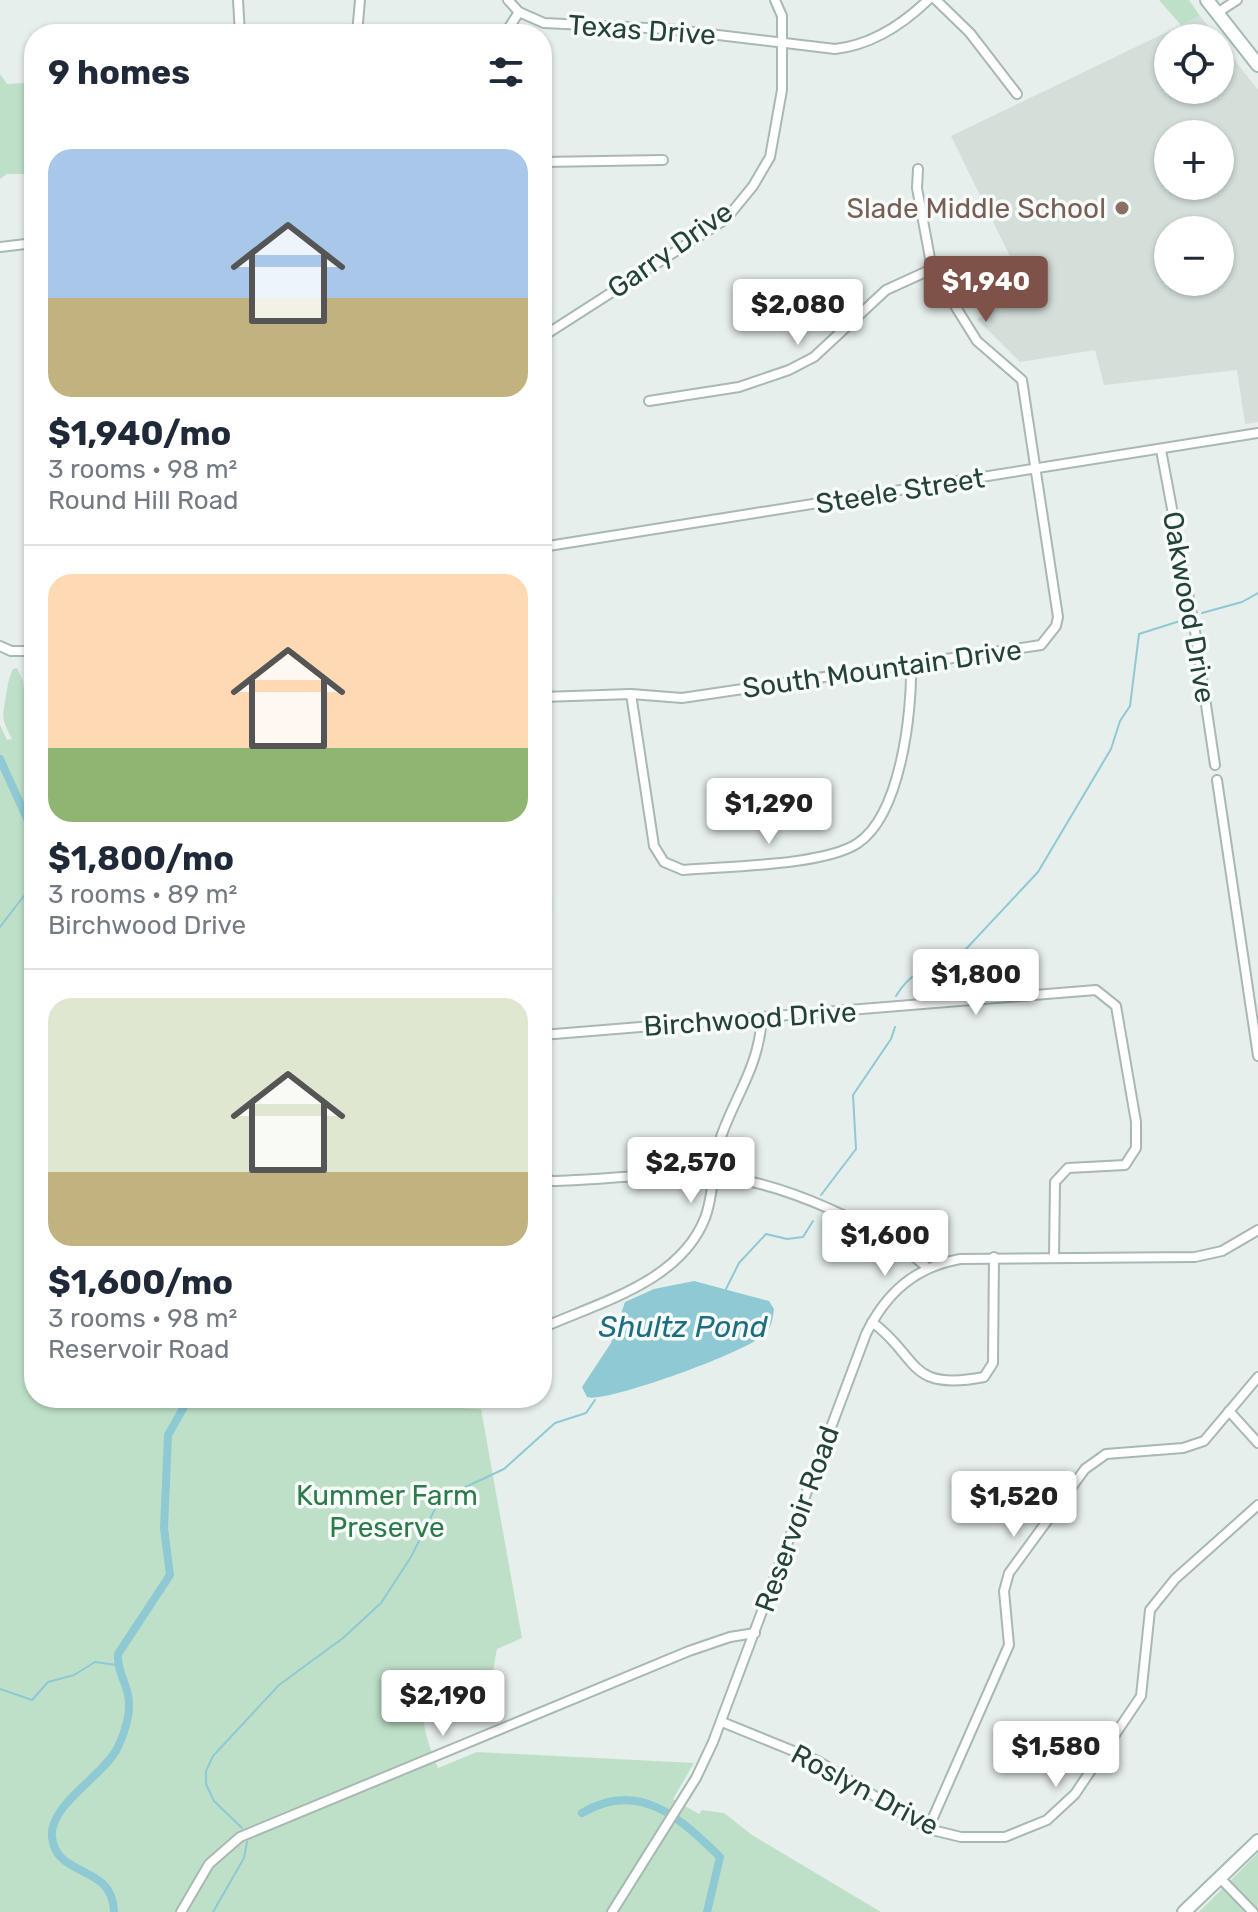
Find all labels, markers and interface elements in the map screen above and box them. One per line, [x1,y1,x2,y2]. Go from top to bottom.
street label: Texas Drive [567,8,717,52]
map controls [1154,24,1234,296]
button: locate [1154,24,1234,104]
icon: filters [484,50,528,94]
text: 9 homes [48,52,190,93]
button: + [1154,120,1234,200]
place label: Slade Middle School [847,192,1106,225]
street label: Garry Drive [601,195,739,305]
marker: Slade Middle School [1113,199,1131,217]
icon: home [216,201,360,345]
button: − [1154,216,1234,296]
pin: $1,940 [921,256,1051,324]
text: $1,940 [942,266,1030,297]
pin: $2,080 [733,279,863,347]
text: $2,080 [751,289,845,320]
text: $1,940/mo [48,413,231,454]
text: 3 rooms · 98 m² [48,454,237,485]
street label: Steele Street [813,461,987,521]
text: Round Hill Road [48,485,239,516]
street label: Oakwood Drive [1156,509,1222,705]
icon: home [216,626,360,770]
street label: South Mountain Drive [740,633,1024,705]
pin: $1,290 [704,778,834,846]
text: $1,290 [725,788,813,819]
text: $1,800/mo [48,838,234,879]
text: 3 rooms · 89 m² [48,879,237,910]
text: Birchwood Drive [48,910,246,941]
pin: $1,800 [911,949,1041,1017]
text: $1,800 [931,959,1021,990]
street label: Birchwood Drive [642,995,858,1043]
icon: home [216,1050,360,1194]
pin: $2,570 [626,1137,756,1205]
text: $2,570 [646,1147,736,1178]
pin: $1,600 [820,1210,950,1278]
text: $1,600 [840,1220,930,1251]
text: $1,600/mo [48,1262,233,1303]
text: 3 rooms · 98 m² [48,1303,237,1334]
water label: Shultz Pond [599,1309,769,1345]
text: Reservoir Road [48,1334,230,1365]
street label: Reservoir Road [748,1421,846,1617]
pin: $1,520 [949,1471,1079,1539]
park label: Kummer Farm Preserve [296,1479,478,1544]
text: $1,520 [970,1481,1058,1512]
pin: $2,190 [378,1670,508,1738]
text: $2,190 [399,1680,487,1711]
pin: $1,580 [991,1721,1121,1789]
text: $1,580 [1011,1731,1101,1762]
street label: Roslyn Drive [786,1737,944,1843]

